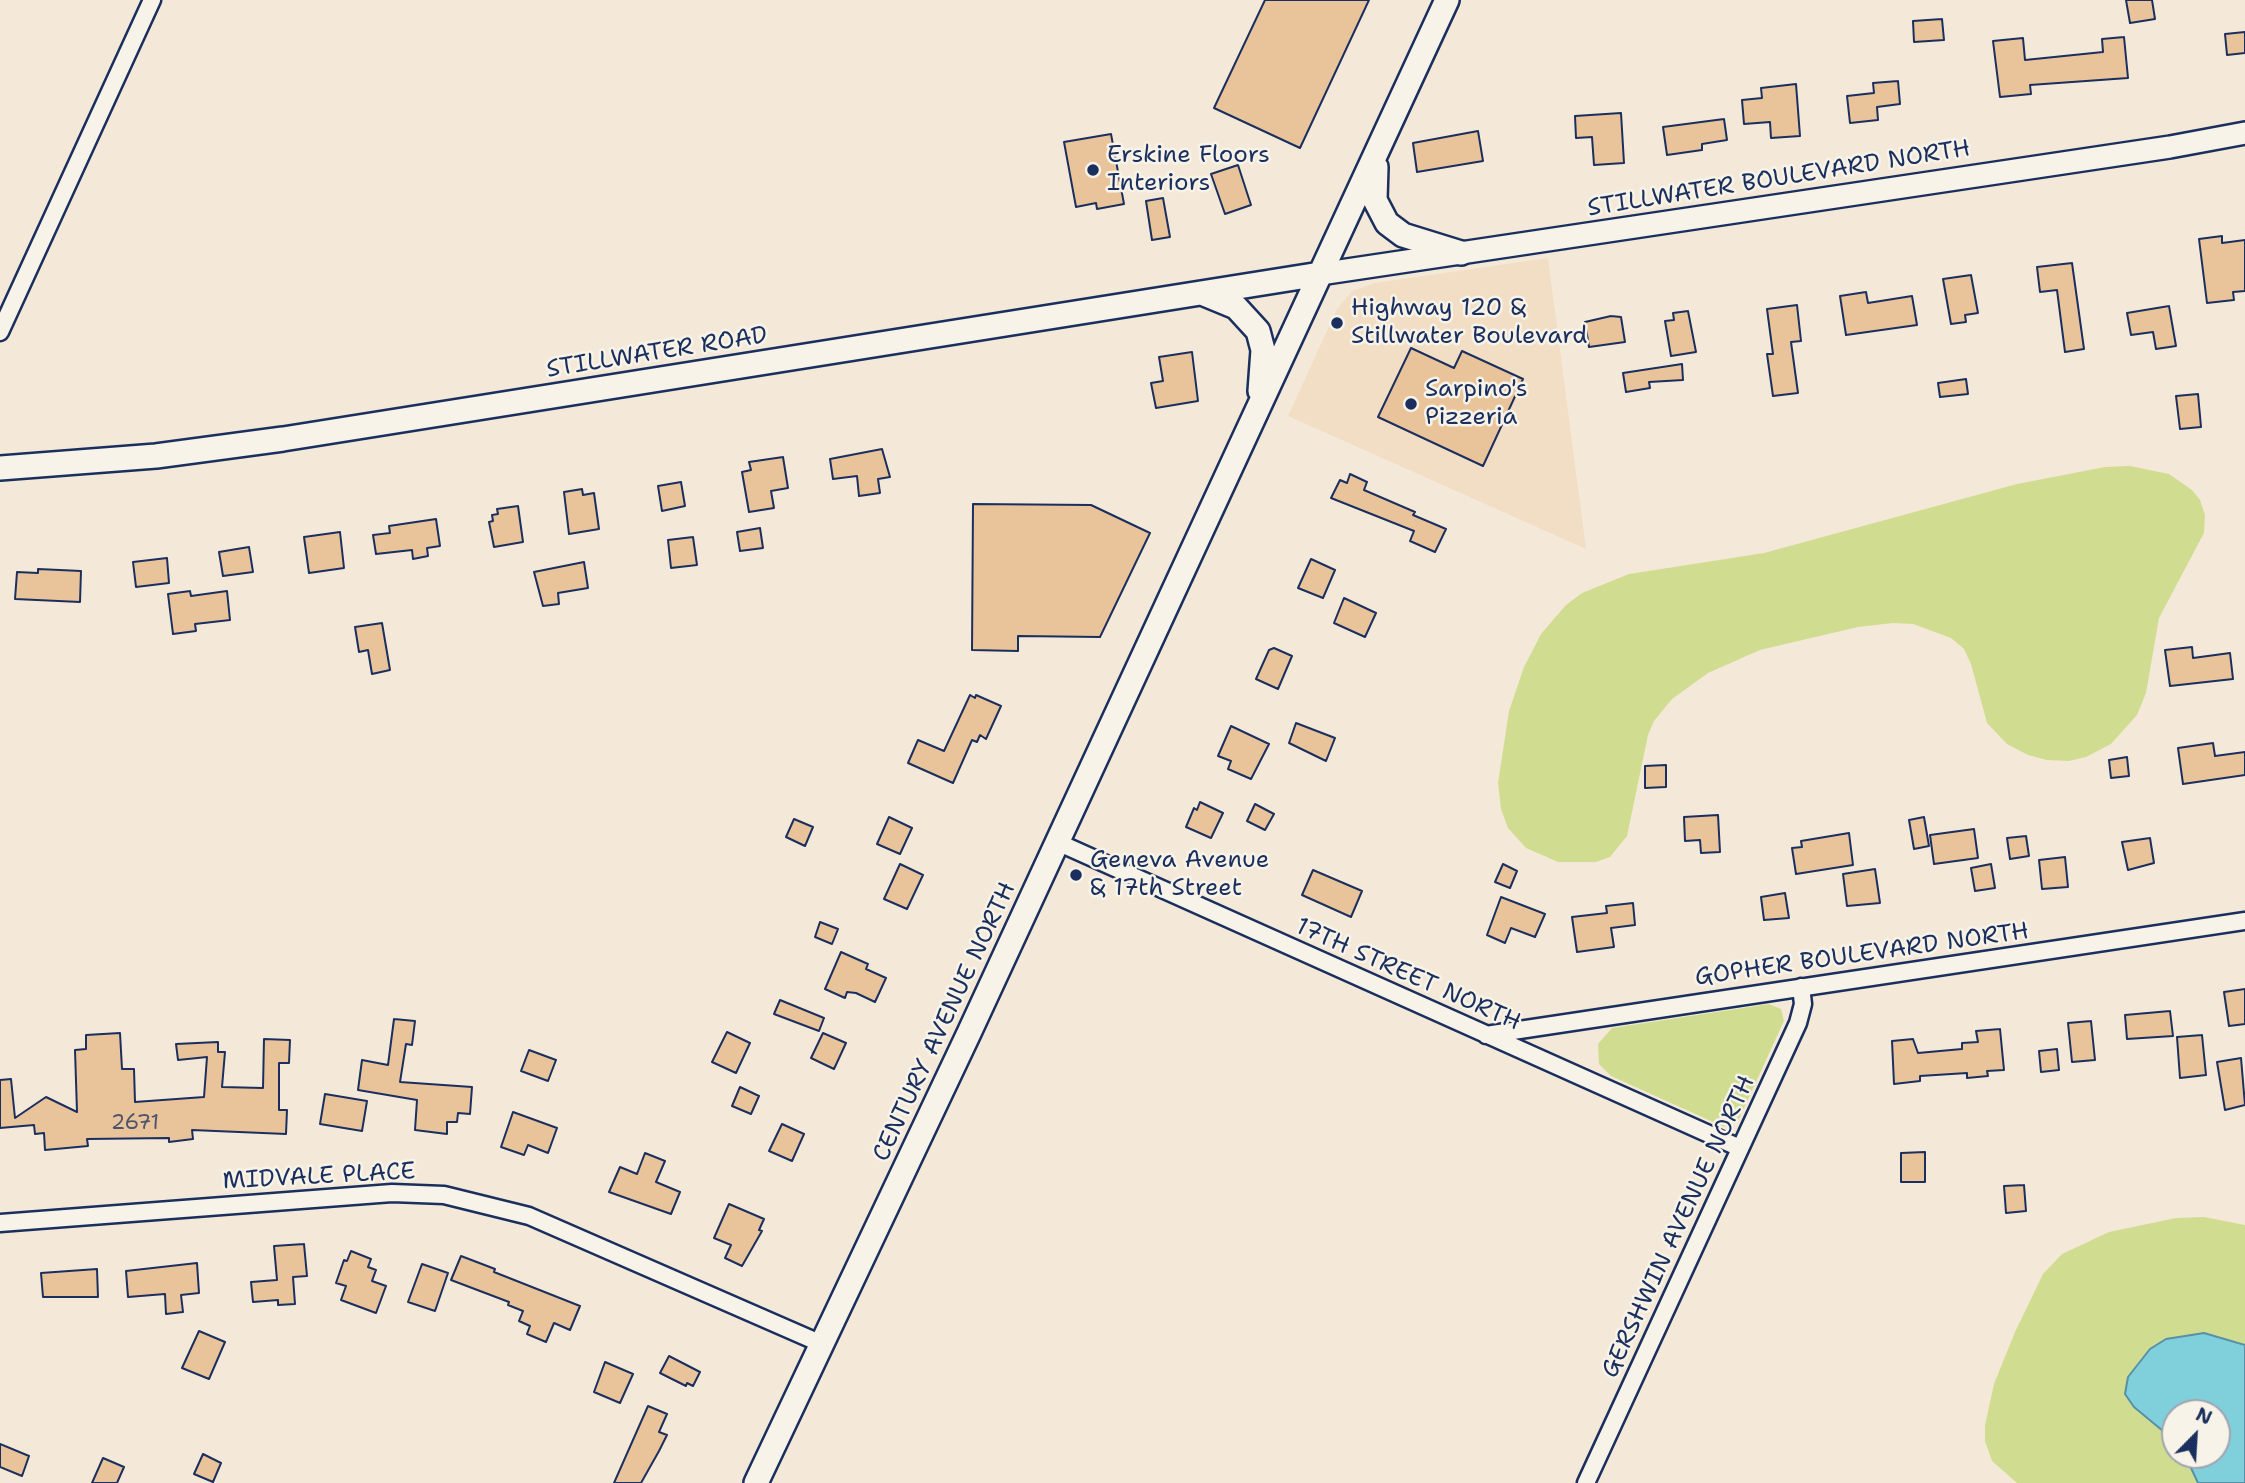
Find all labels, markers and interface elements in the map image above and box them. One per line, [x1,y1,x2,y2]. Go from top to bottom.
street label: STILLWATER BOULEVARD NORTH [1586,135,1972,223]
place label: Erskine Floors Interiors [1107,142,1270,198]
marker: Erskine Floors Interiors [1085,162,1101,178]
place label: Highway 120 & Stillwater Boulevard [1351,295,1588,351]
marker: Highway 120 & Stillwater Boulevard [1329,315,1345,331]
street label: STILLWATER ROAD [545,321,769,385]
place label: Sarpino's Pizzeria [1425,376,1528,432]
marker: Sarpino's Pizzeria [1403,396,1419,412]
place label: Geneva Avenue & 17th Street [1090,847,1269,903]
marker: Geneva Avenue & 17th Street [1068,867,1084,883]
street label: CENTURY AVENUE NORTH [868,878,1022,1166]
street label: 17TH STREET NORTH [1291,912,1525,1038]
street label: GOPHER BOULEVARD NORTH [1693,917,2031,993]
street label: GERSHWIN AVENUE NORTH [1596,1071,1762,1383]
house number: 2671 [111,1111,159,1137]
street label: MIDVALE PLACE [222,1158,416,1196]
north arrow [2161,1399,2231,1469]
text: N [2192,1402,2216,1431]

